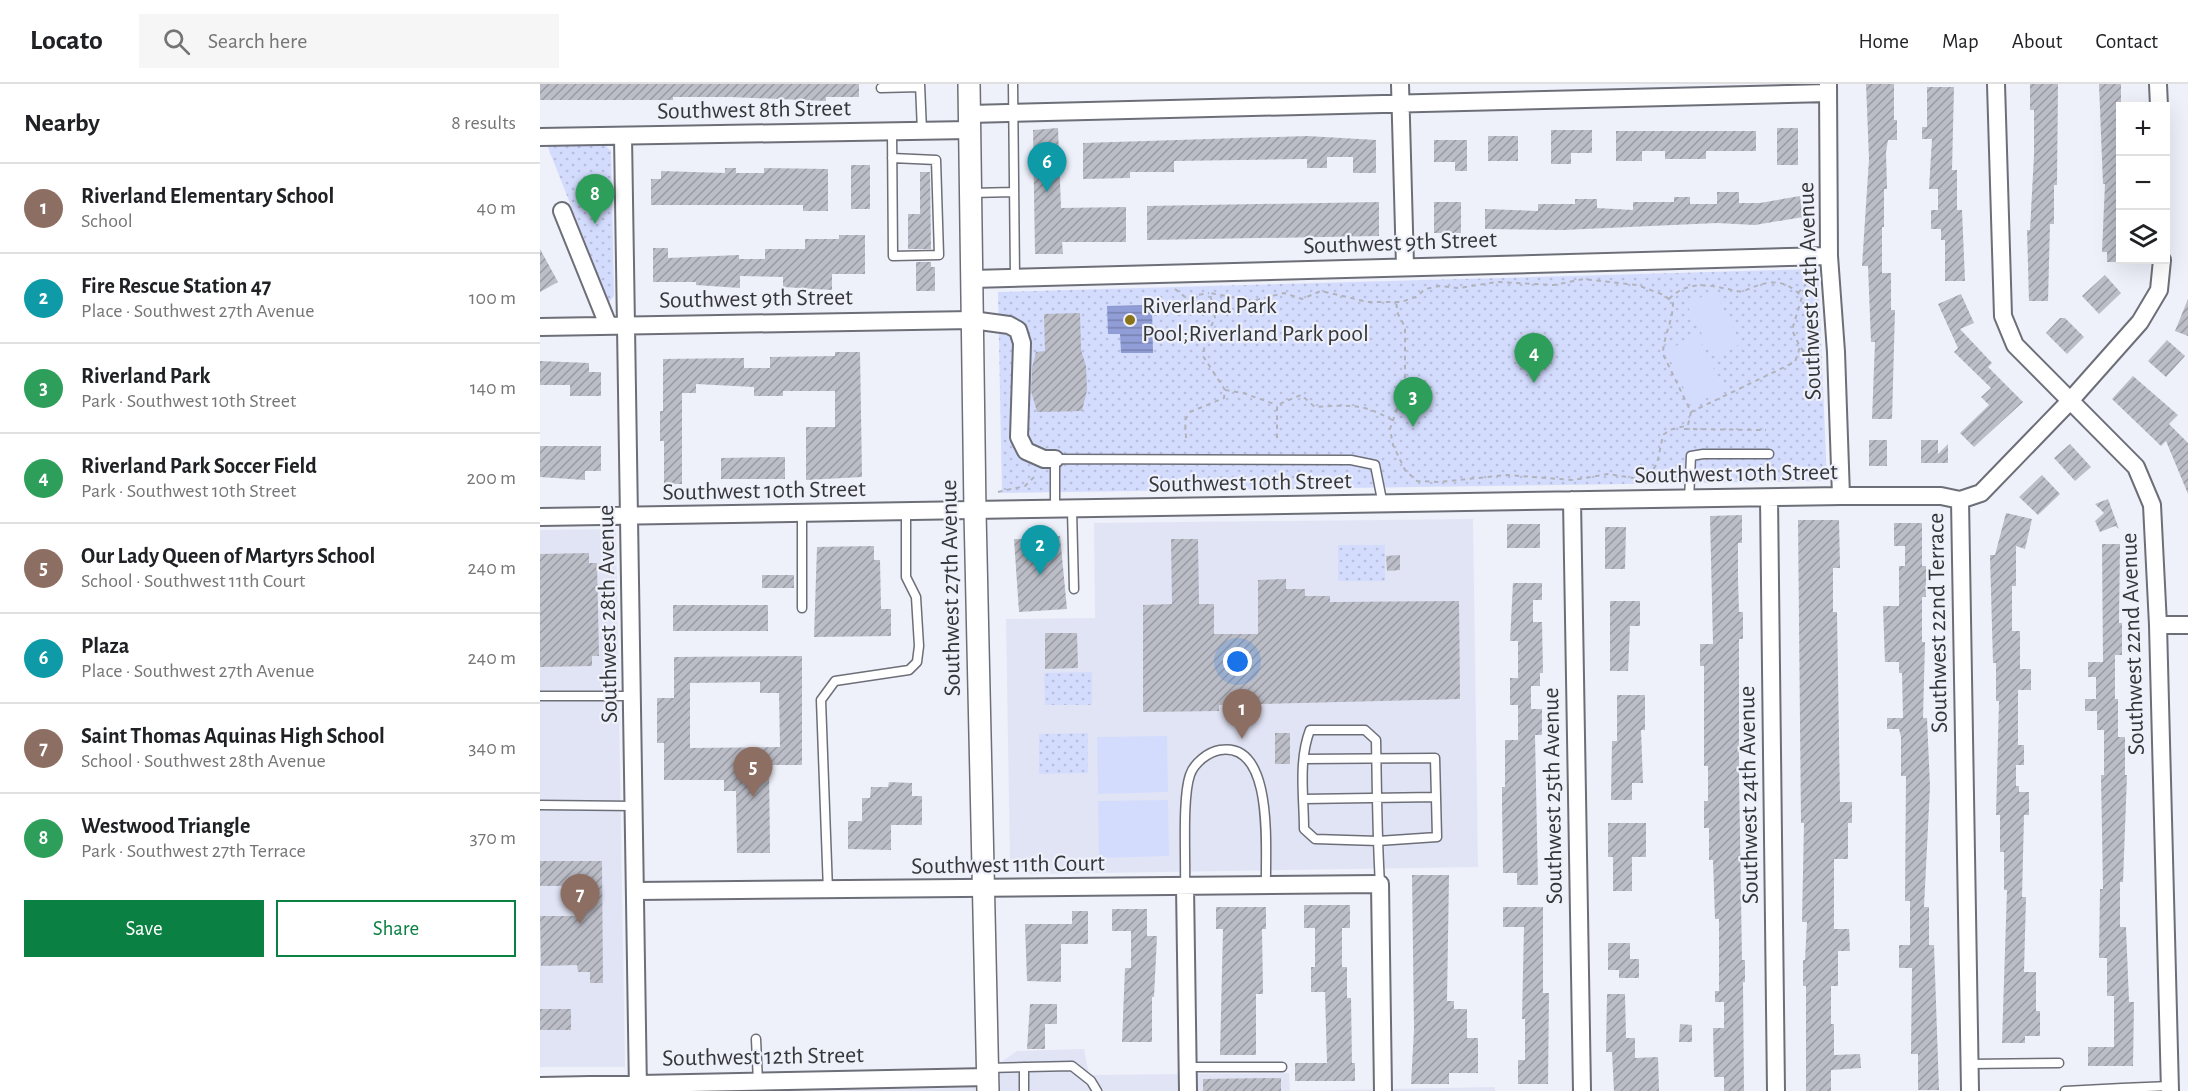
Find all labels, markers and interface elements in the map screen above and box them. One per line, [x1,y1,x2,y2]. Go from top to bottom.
search box [139,14,559,68]
icon: search [160,25,193,58]
text: Locato [30,27,103,55]
text: Search here [208,30,307,52]
text: Home [1858,31,1909,52]
text: Map [1942,31,1979,52]
text: About [2012,31,2062,52]
text: Contact [2095,31,2158,52]
street label: Southwest 8th Street [657,96,851,124]
map controls [2116,102,2170,264]
button: + [2116,102,2170,156]
text: Nearby [24,110,100,136]
text: 8 results [451,113,516,133]
pin: 6 [1028,142,1066,192]
button: − [2116,156,2170,210]
pin: 8 [576,174,614,224]
street label: Southwest 24th Avenue [1794,181,1826,401]
text: Riverland Elementary School [81,185,334,207]
text: 1 [40,198,47,218]
text: 40 m [477,198,516,218]
button: layers [2116,210,2170,264]
text: School [81,211,133,231]
street label: Southwest 9th Street [1303,228,1498,258]
text: Fire Rescue Station 47 [81,275,271,297]
street label: Southwest 9th Street [659,285,853,313]
text: 2 [39,288,48,308]
text: 100 m [469,288,516,308]
place label: Riverland Park Pool;Riverland Park pool [1142,294,1369,346]
text: Place · Southwest 27th Avenue [81,301,314,321]
marker: Riverland Park Pool;Riverland Park pool [1123,313,1137,327]
pin: 4 [1514,334,1554,383]
text: Riverland Park [81,365,210,387]
text: 3 [39,378,48,398]
text: 140 m [470,378,516,398]
pin: 3 [1394,378,1432,427]
text: Park · Southwest 10th Street [81,391,296,411]
text: Riverland Park Soccer Field [81,455,317,477]
street label: Southwest 10th Street [1634,460,1838,488]
text: 4 [38,468,49,488]
text: 200 m [466,468,516,488]
street label: Southwest 10th Street [1148,469,1352,497]
street label: Southwest 10th Street [662,477,866,505]
street label: Southwest 27th Avenue [937,479,965,697]
text: Park · Southwest 10th Street [81,481,296,501]
street label: Southwest 28th Avenue [594,505,622,723]
street label: Southwest 22nd Terrace [1924,513,1952,733]
pin: 2 [1020,526,1060,575]
street label: Southwest 22nd Avenue [2117,532,2149,756]
text: Our Lady Queen of Martyrs School [81,545,375,567]
text: 5 [39,558,48,578]
text: 240 m [467,558,516,578]
text: School · Southwest 11th Court [81,571,305,591]
text: Plaza [81,635,129,657]
your location [1223,647,1252,676]
text: 6 [39,648,48,668]
text: 240 m [467,648,516,668]
text: Place · Southwest 27th Avenue [81,661,314,681]
street label: Southwest 24th Avenue [1735,686,1763,904]
street label: Southwest 25th Avenue [1539,687,1567,905]
pin: 1 [1222,690,1262,739]
text: Saint Thomas Aquinas High School [81,725,385,747]
text: 7 [39,738,48,758]
text: 340 m [468,738,516,758]
pin: 5 [734,748,772,797]
text: School · Southwest 28th Avenue [81,751,326,771]
text: Westwood Triangle [81,815,250,837]
text: 8 [39,828,48,848]
text: 370 m [470,828,516,848]
text: Park · Southwest 27th Terrace [81,841,306,861]
street label: Southwest 11th Court [911,851,1105,879]
pin: 7 [560,874,600,924]
button: Save [24,900,264,957]
button: Share [276,900,516,957]
street label: Southwest 12th Street [662,1043,864,1071]

